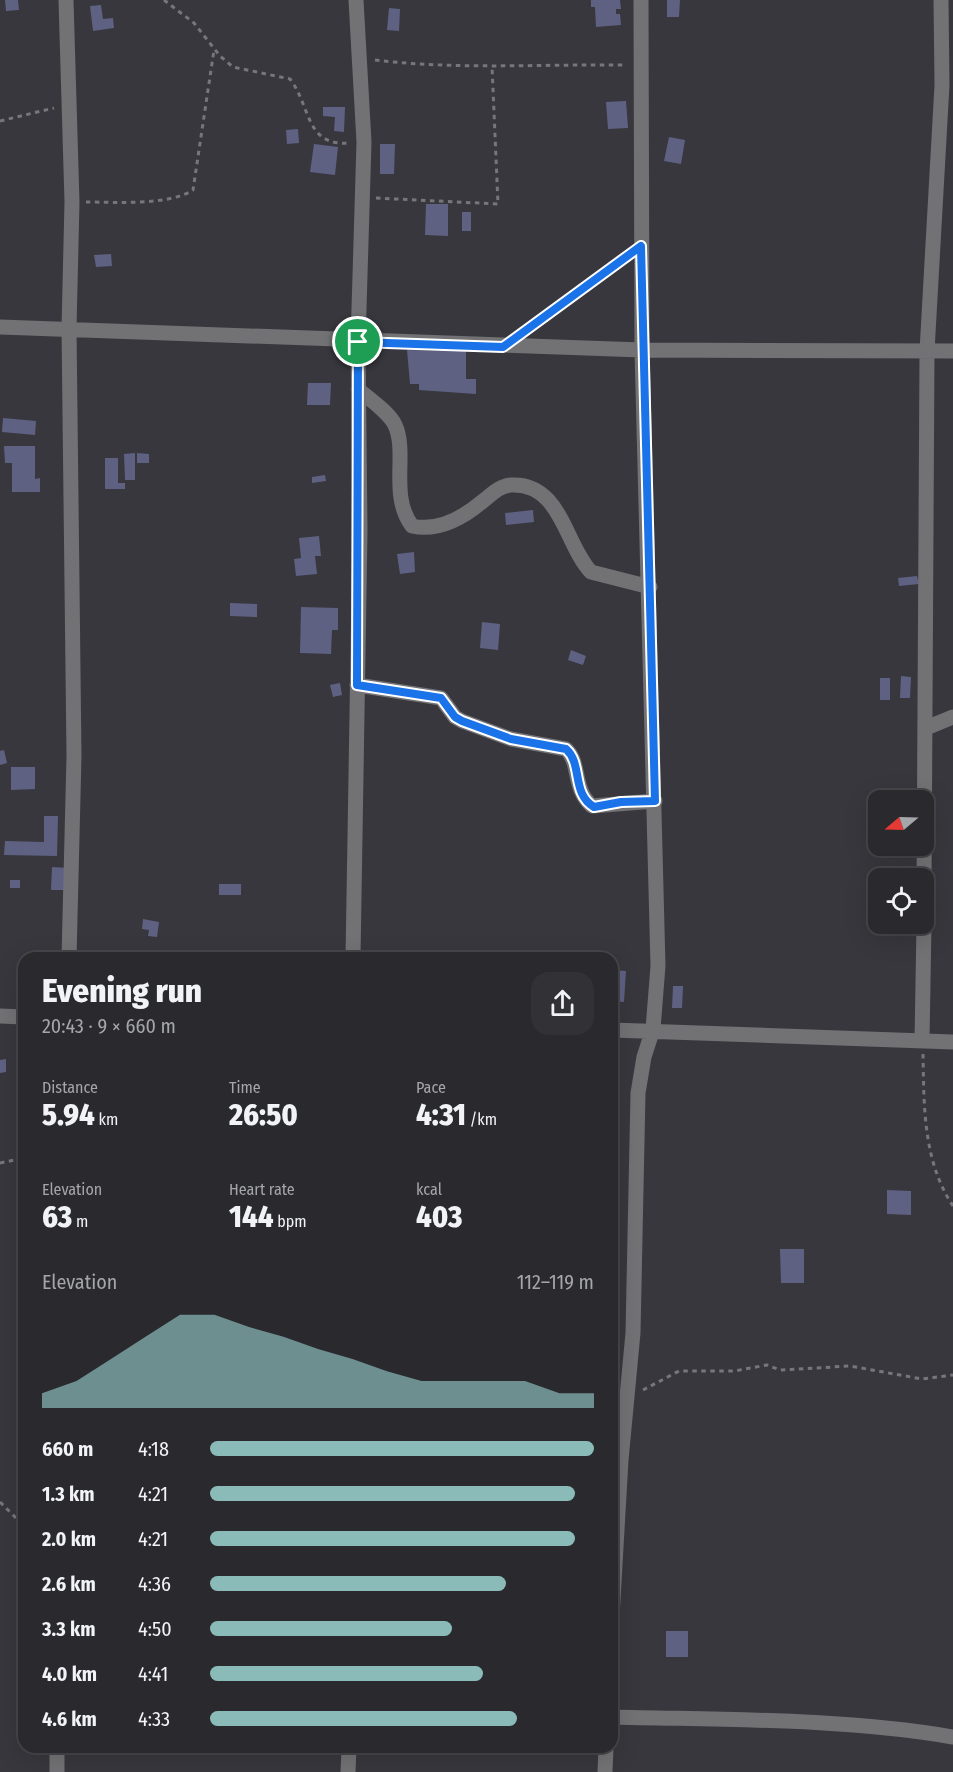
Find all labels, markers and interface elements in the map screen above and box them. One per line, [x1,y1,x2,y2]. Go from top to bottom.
pin [332,316,383,367]
icon: arrive [341,325,374,358]
north arrow [868,790,934,856]
map controls [868,790,934,934]
button: locate [868,868,934,934]
text: Evening run [42,971,202,1011]
button: share [531,972,594,1035]
text: 20:43 · 9 × 660 m [42,1014,176,1038]
text: Distance [42,1078,98,1097]
text: Time [229,1078,261,1097]
text: Pace [416,1078,446,1097]
text: 5.94 [42,1097,95,1133]
text: 26:50 [229,1097,298,1133]
text: 4:31 [416,1097,466,1133]
text: km [95,1110,118,1129]
text: /km [466,1110,497,1129]
text: Elevation [42,1180,102,1199]
text: Heart rate [229,1180,295,1199]
text: kcal [416,1180,442,1199]
text: 63 [42,1199,72,1235]
text: 144 [229,1199,273,1235]
text: 403 [416,1199,462,1235]
text: m [72,1212,88,1231]
text: bpm [273,1212,307,1231]
text: Elevation [42,1270,117,1294]
text: 112–119 m [517,1270,594,1294]
text: 660 m [42,1437,93,1461]
text: 4:18 [138,1437,169,1461]
text: 1.3 km [42,1482,94,1506]
text: 4:21 [138,1482,168,1506]
text: 2.0 km [42,1527,96,1551]
text: 4:21 [138,1527,168,1551]
text: 2.6 km [42,1572,96,1596]
text: 4:36 [138,1572,171,1596]
text: 3.3 km [42,1617,95,1641]
text: 4:50 [138,1617,172,1641]
text: 4.0 km [42,1662,97,1686]
text: 4:41 [138,1662,168,1686]
text: 4.6 km [42,1707,97,1731]
text: 4:33 [138,1707,170,1731]

